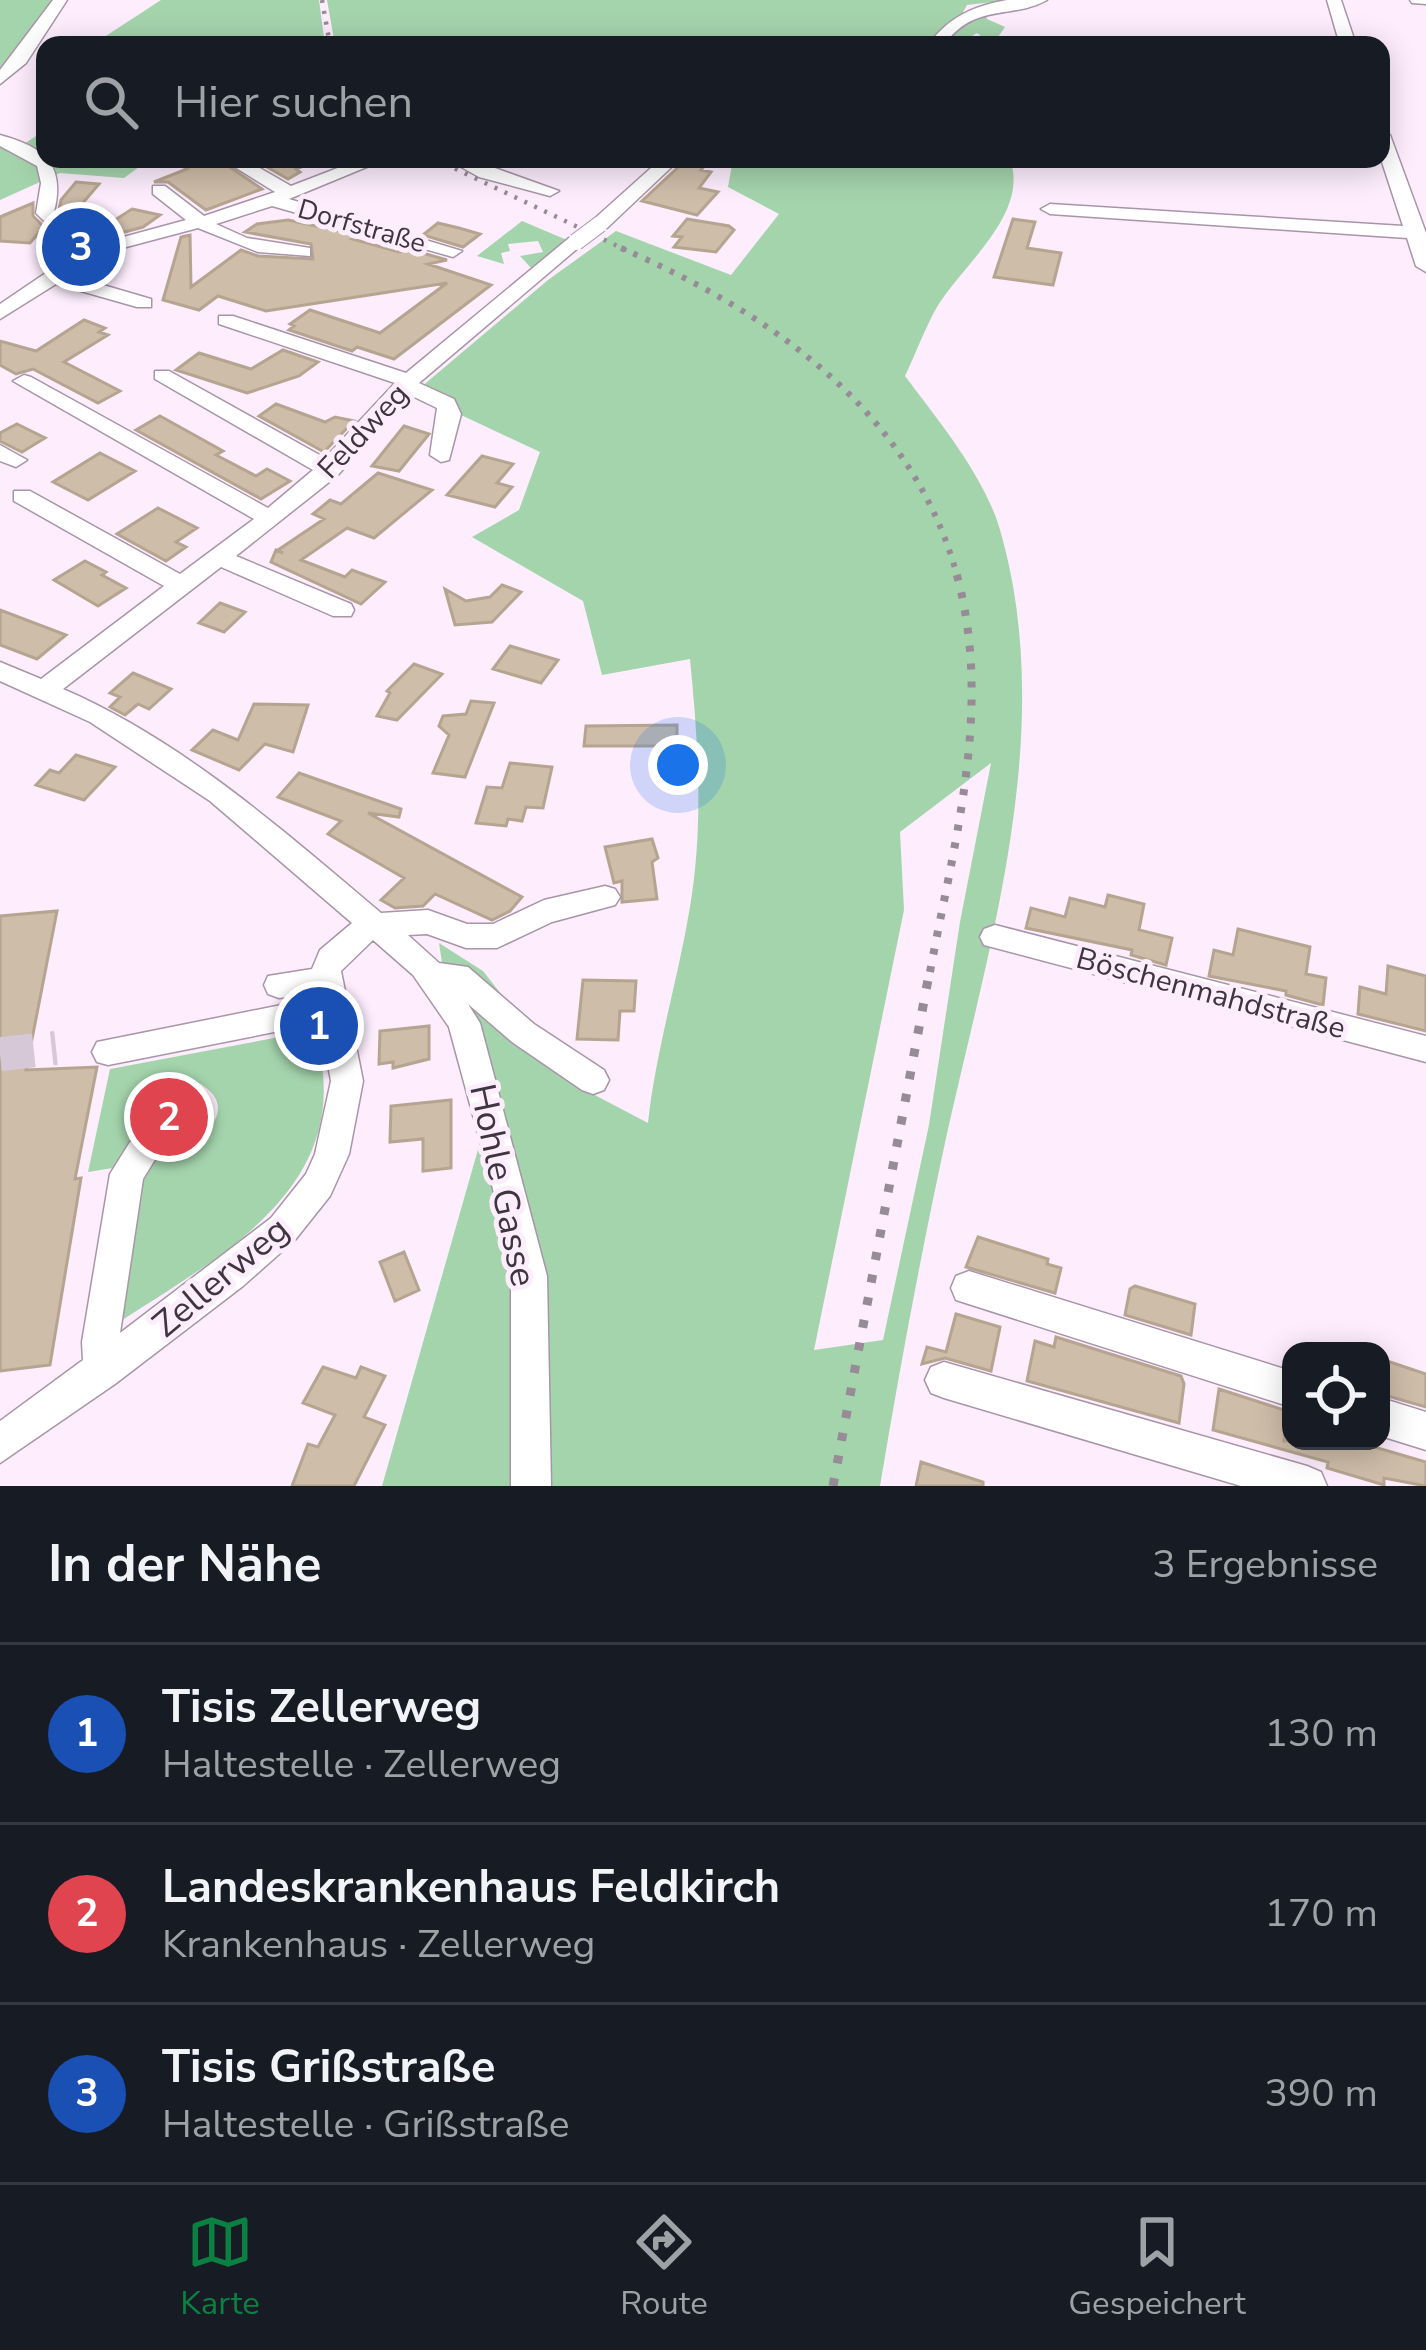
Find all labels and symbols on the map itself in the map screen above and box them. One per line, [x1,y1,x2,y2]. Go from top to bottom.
street label: Dorfstraße [294,191,430,262]
pin: 3 [42,202,120,292]
street label: Feldweg [309,375,418,488]
your location [648,735,708,795]
street label: Böschenmahdstraße [1072,938,1350,1049]
pin: 1 [280,981,358,1071]
pin: 2 [130,1072,208,1162]
street label: Hohle Gasse [457,1080,548,1291]
street label: Zellerweg [142,1206,300,1349]

